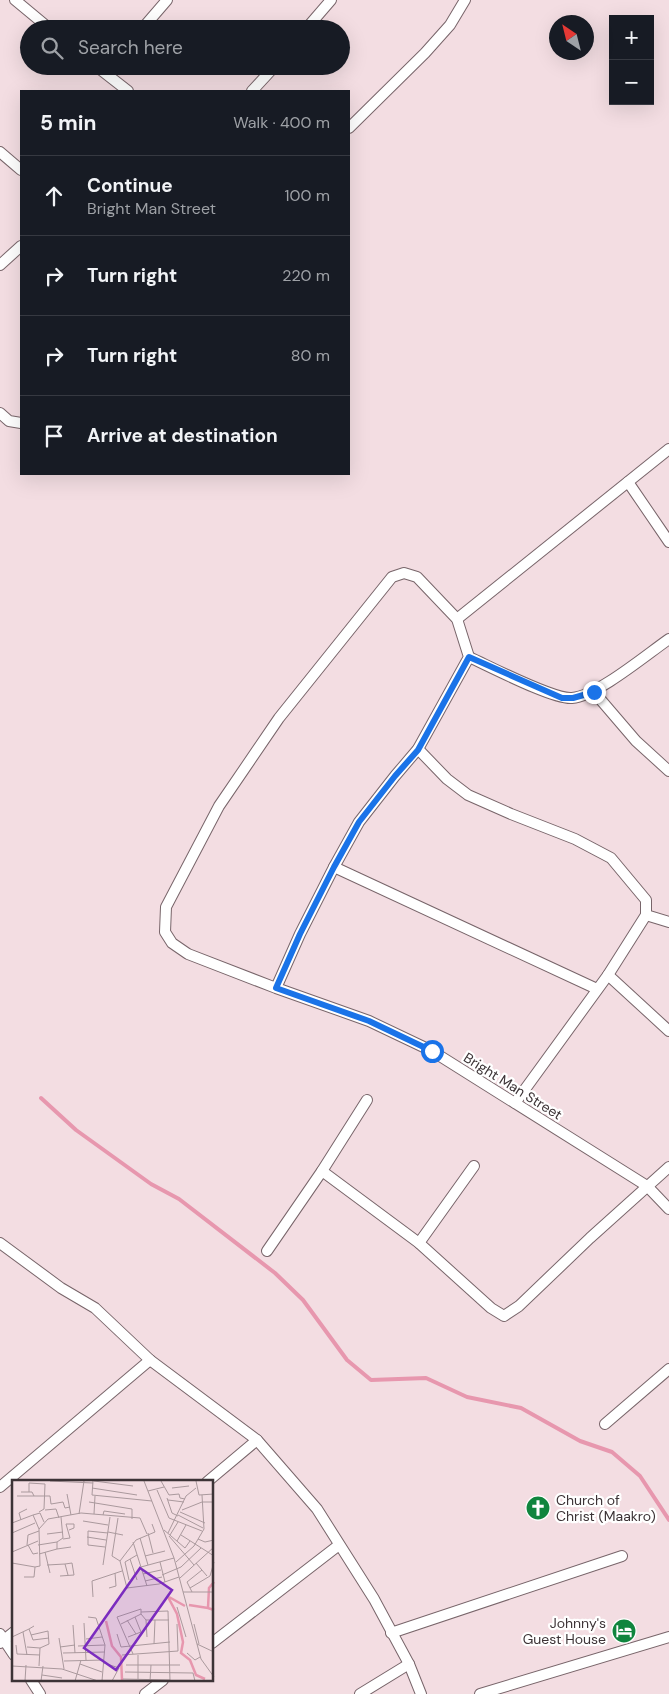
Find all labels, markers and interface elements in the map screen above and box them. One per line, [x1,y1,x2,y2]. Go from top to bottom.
north arrow [549,15,594,60]
map controls [609,15,654,105]
button: + [609,15,654,60]
search box [20,20,350,75]
icon: search [38,34,66,62]
text: Search here [78,35,183,60]
button: − [609,60,654,105]
text: 5 min [40,109,96,137]
text: Walk · 400 m [233,112,330,133]
text: Continue [87,173,173,198]
icon: ahead [40,182,68,210]
text: 100 m [285,185,330,206]
text: Bright Man Street [87,198,216,219]
icon: right [40,262,68,290]
text: Turn right [87,263,177,288]
text: 220 m [282,265,330,286]
icon: right [40,342,68,370]
text: Turn right [87,343,177,368]
text: 80 m [291,345,330,366]
icon: arrive [40,422,68,450]
text: Arrive at destination [87,423,278,448]
route end [583,681,606,704]
route start [421,1040,444,1063]
street label: Bright Man Street [460,1048,566,1124]
inset map [12,1480,214,1682]
place label: Church of Christ (Maakro) [556,1491,656,1525]
church icon: Church of Christ (Maakro) [525,1495,551,1521]
place label: Johnny's Guest House [523,1614,606,1648]
hotel icon: Johnny's Guest House [611,1618,637,1644]

